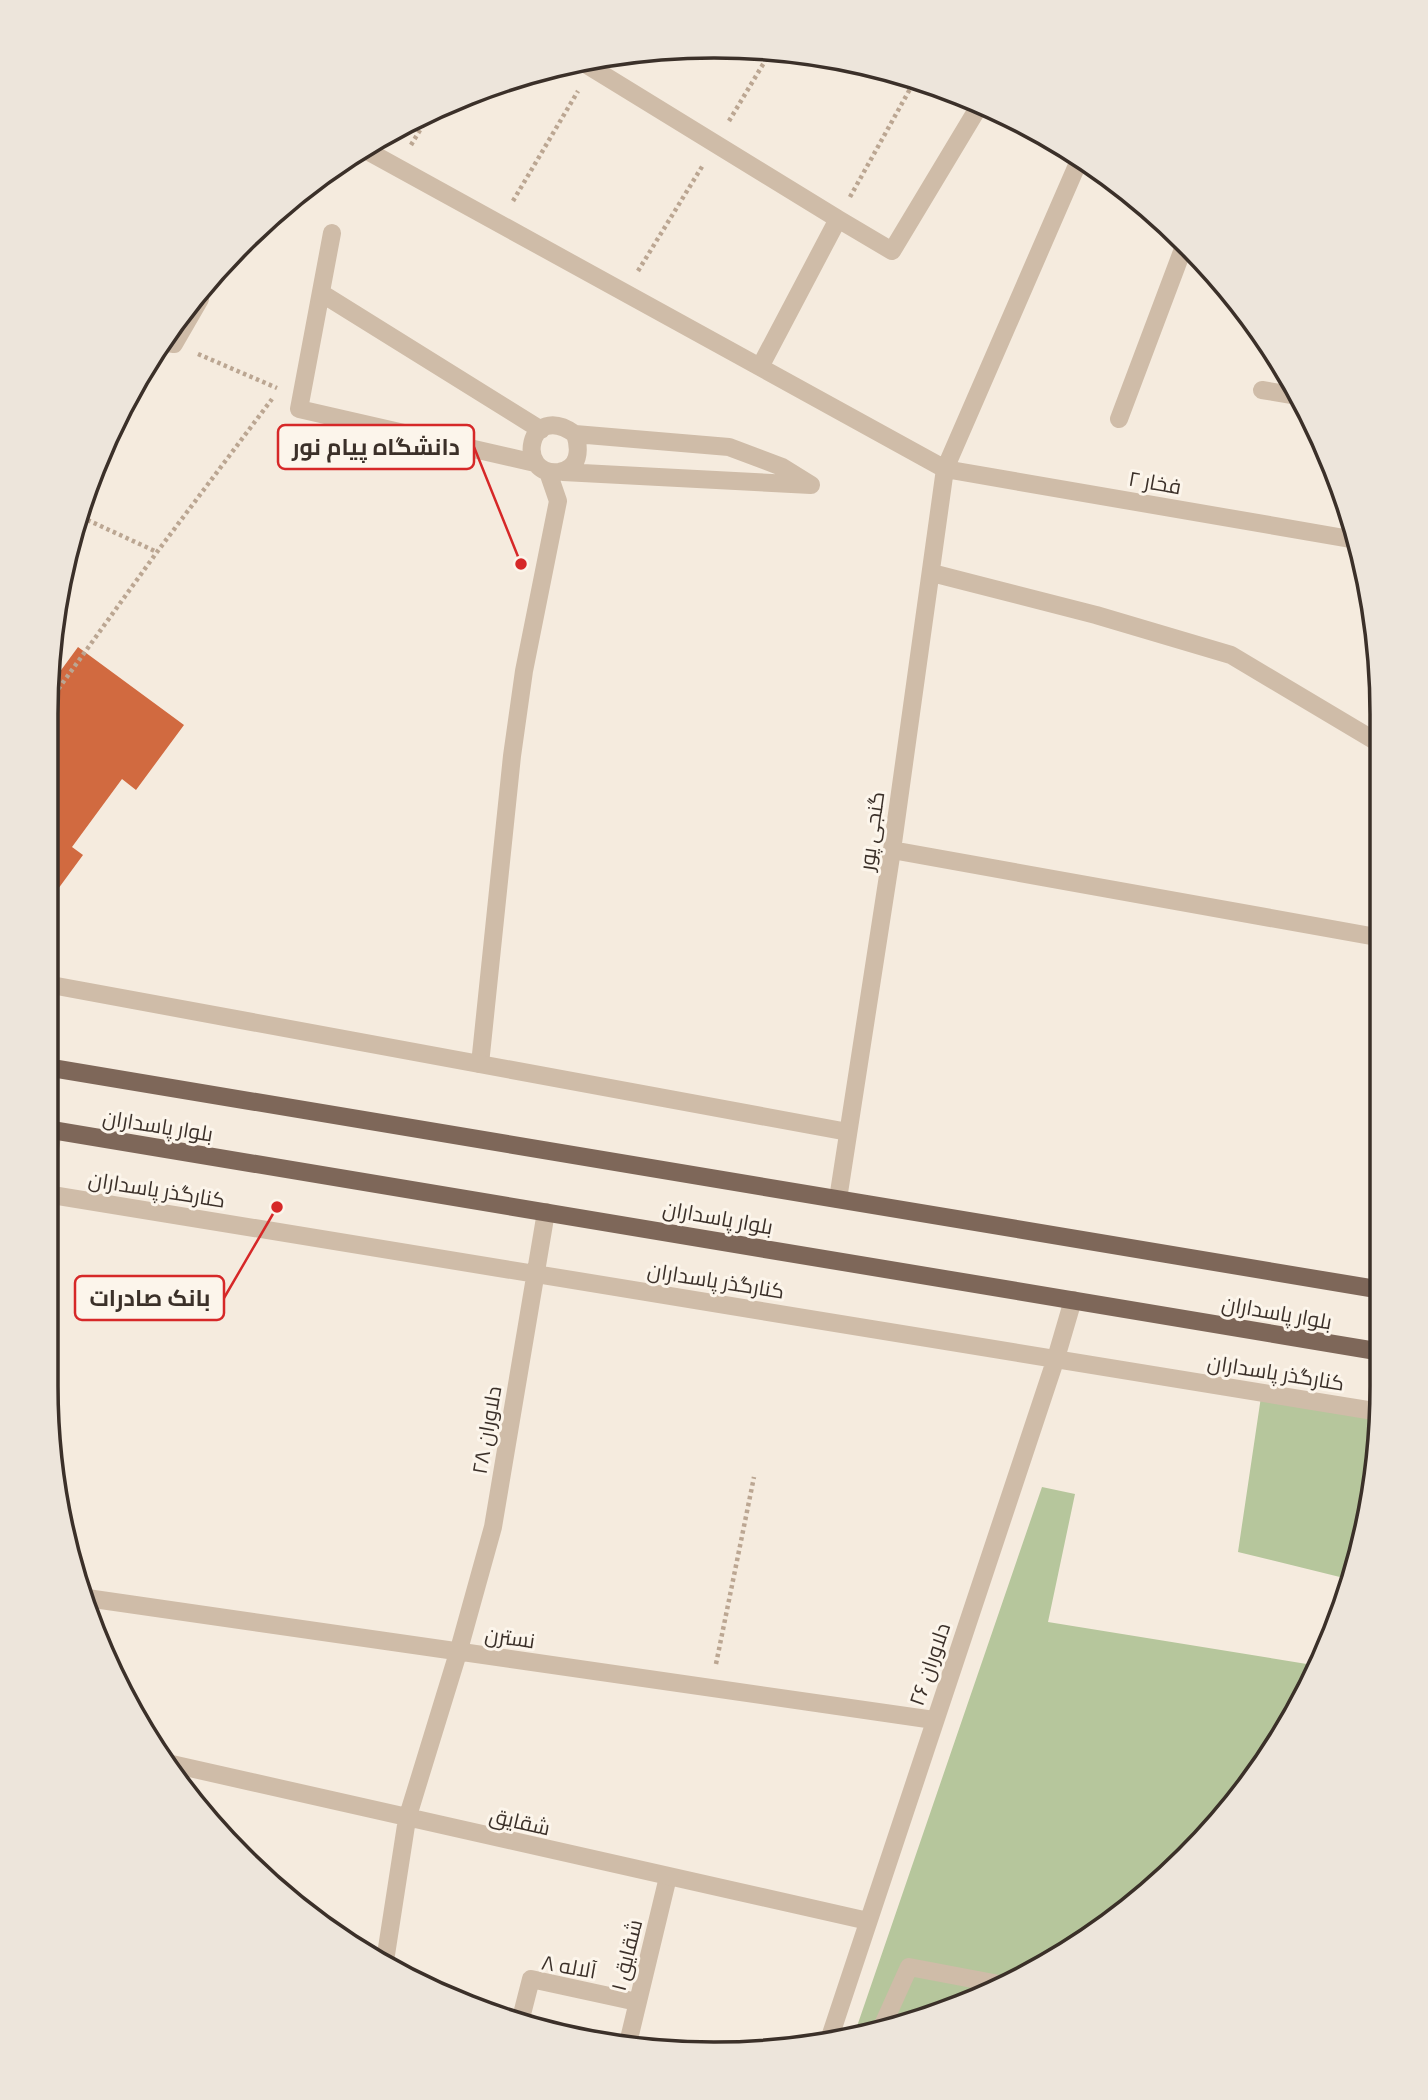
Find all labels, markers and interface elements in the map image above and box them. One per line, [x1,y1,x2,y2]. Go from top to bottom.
callout: دانشگاه پیام نور [278,425,474,469]
text: دانشگاه پیام نور [291,434,460,463]
street label: فخار ۲ [1127,466,1183,499]
street label: گنجی پور [853,790,891,874]
street label: بلوار پاسداران [101,1104,215,1149]
street label: کنارگذر پاسداران [87,1166,227,1215]
street label: بلوار پاسداران [661,1196,775,1241]
street label: کنارگذر پاسداران [646,1257,786,1306]
callout: بانک صادرات [75,1276,224,1320]
text: بانک صادرات [90,1285,210,1312]
street label: بلوار پاسداران [1220,1291,1334,1336]
street label: کنارگذر پاسداران [1206,1349,1346,1398]
street label: دلاوران ۲۸ [466,1384,508,1476]
street label: دلاوران ۲۶ [904,1619,956,1709]
street label: نسترن [483,1622,536,1654]
street label: شقایق [487,1802,553,1842]
street label: شقایق ۱ [606,1917,648,1994]
street label: آلاله ۸ [540,1949,599,1983]

